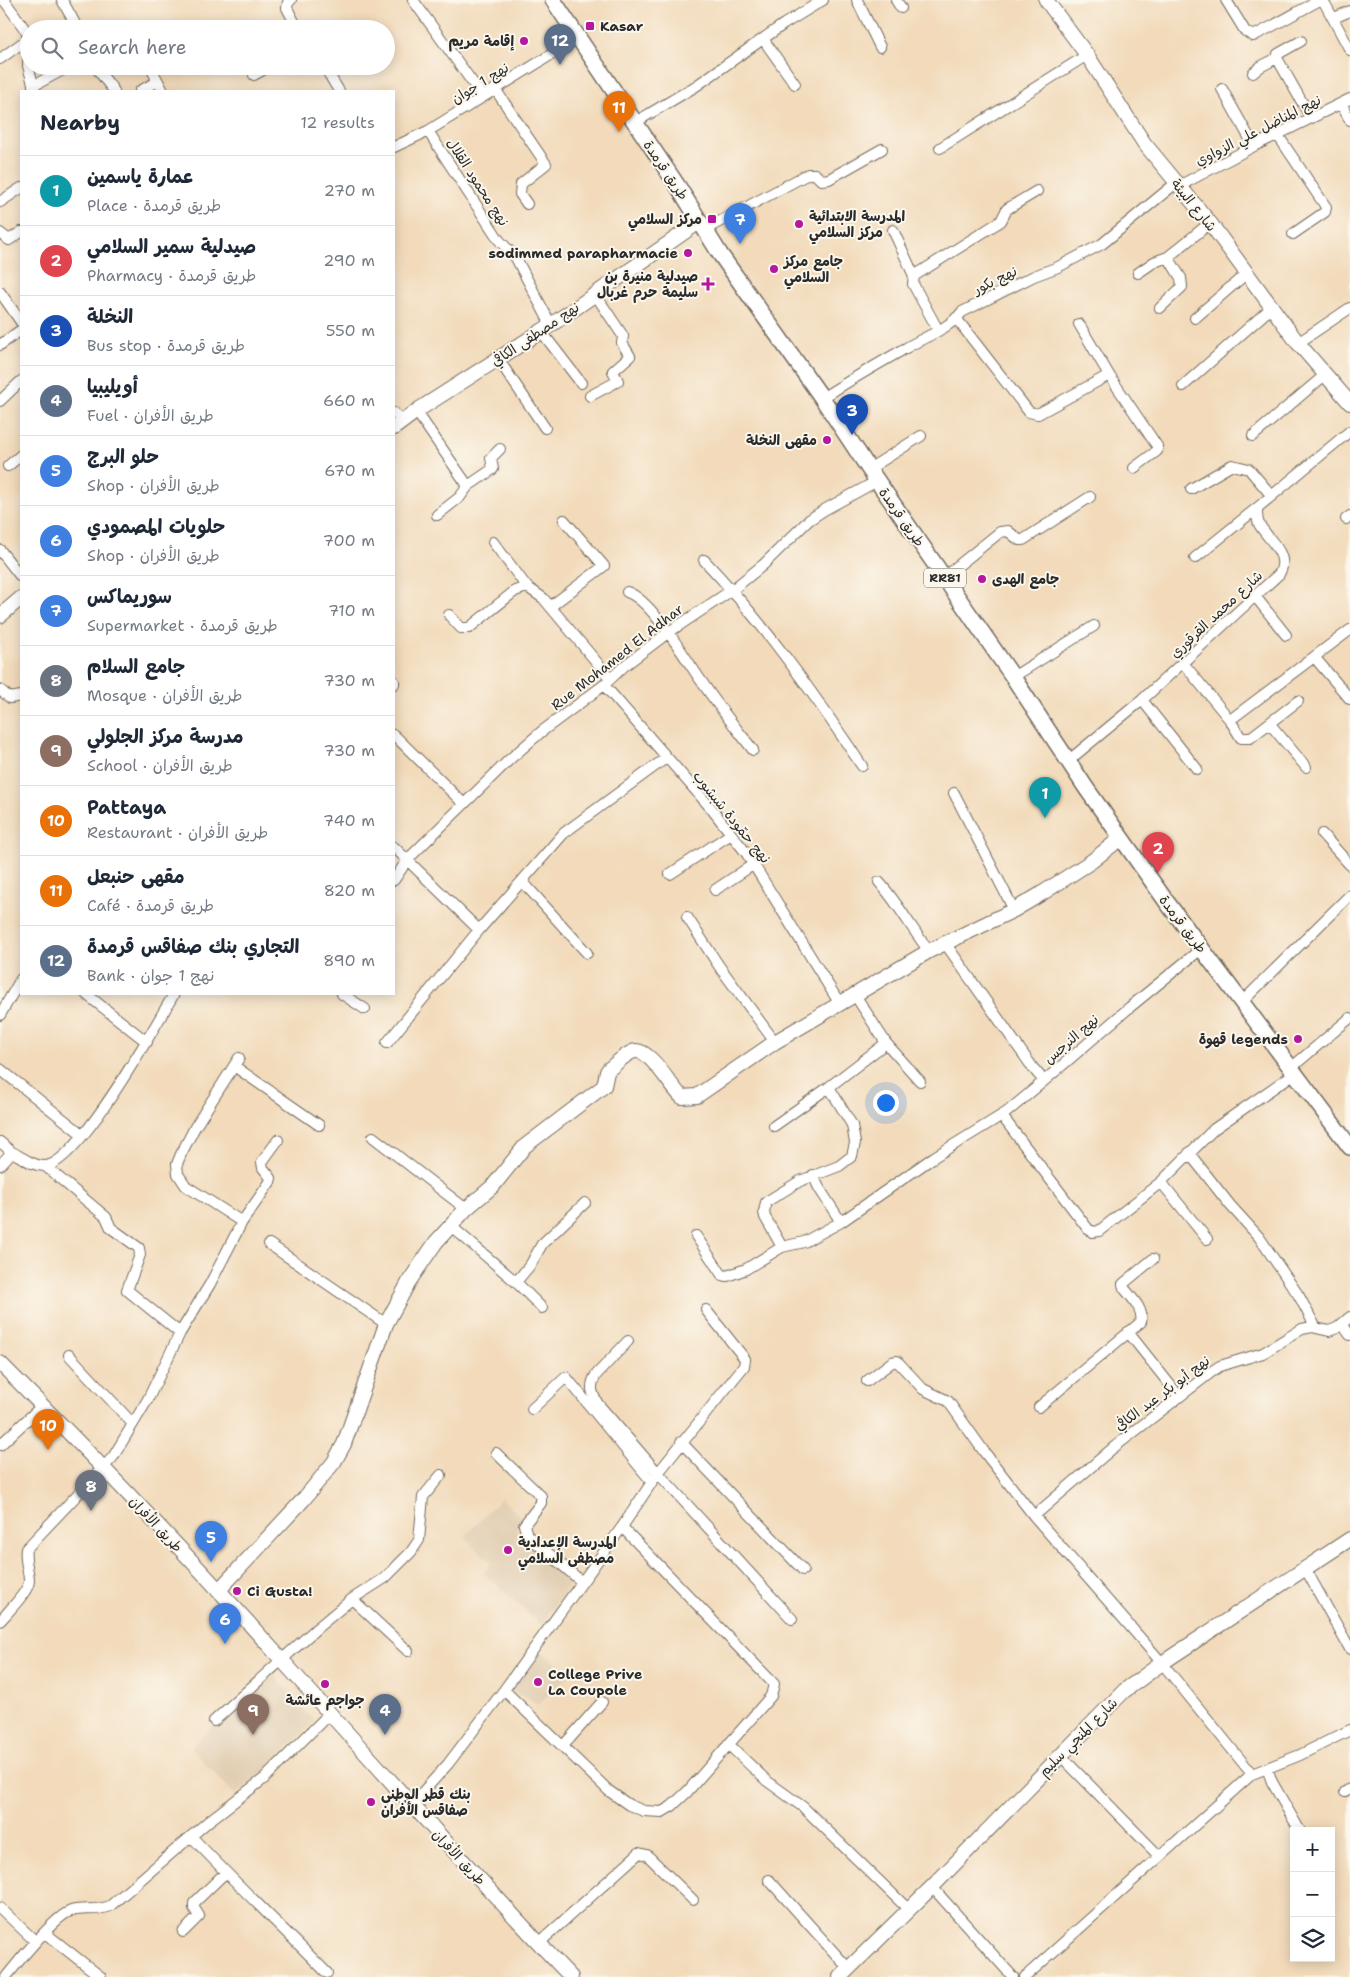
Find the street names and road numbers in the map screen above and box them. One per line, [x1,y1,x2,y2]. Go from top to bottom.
street label: نهج 1 جوان [448,58,513,109]
street label: نهج المناضل علي الزواوي [1192,90,1326,173]
street label: نهج محمود القلال [442,135,513,230]
street label: طريق قرمدة [639,137,693,203]
street label: شارع البيئة [1167,175,1221,236]
street label: نهج بكور [969,262,1020,300]
street label: نهج مصطفى الكافي [487,298,584,372]
street label: طريق قرمدة [875,484,929,550]
street label: شارع محمد القرقوري [1166,566,1267,663]
road number: RR81 [924,568,966,588]
street label: Rue Mohamed El Adhar [547,600,687,714]
street label: نهج حمّودة شبشوب [688,767,775,867]
street label: طريق قرمدة [1155,891,1211,957]
street label: نهج النرجس [1040,1010,1103,1069]
street label: نهج أبو بكر عبد الكافي [1111,1351,1214,1436]
street label: طريق الأفران [126,1492,186,1556]
street label: شارع المنجي سليم [1035,1694,1124,1783]
street label: طريق الأفران [429,1825,489,1889]

